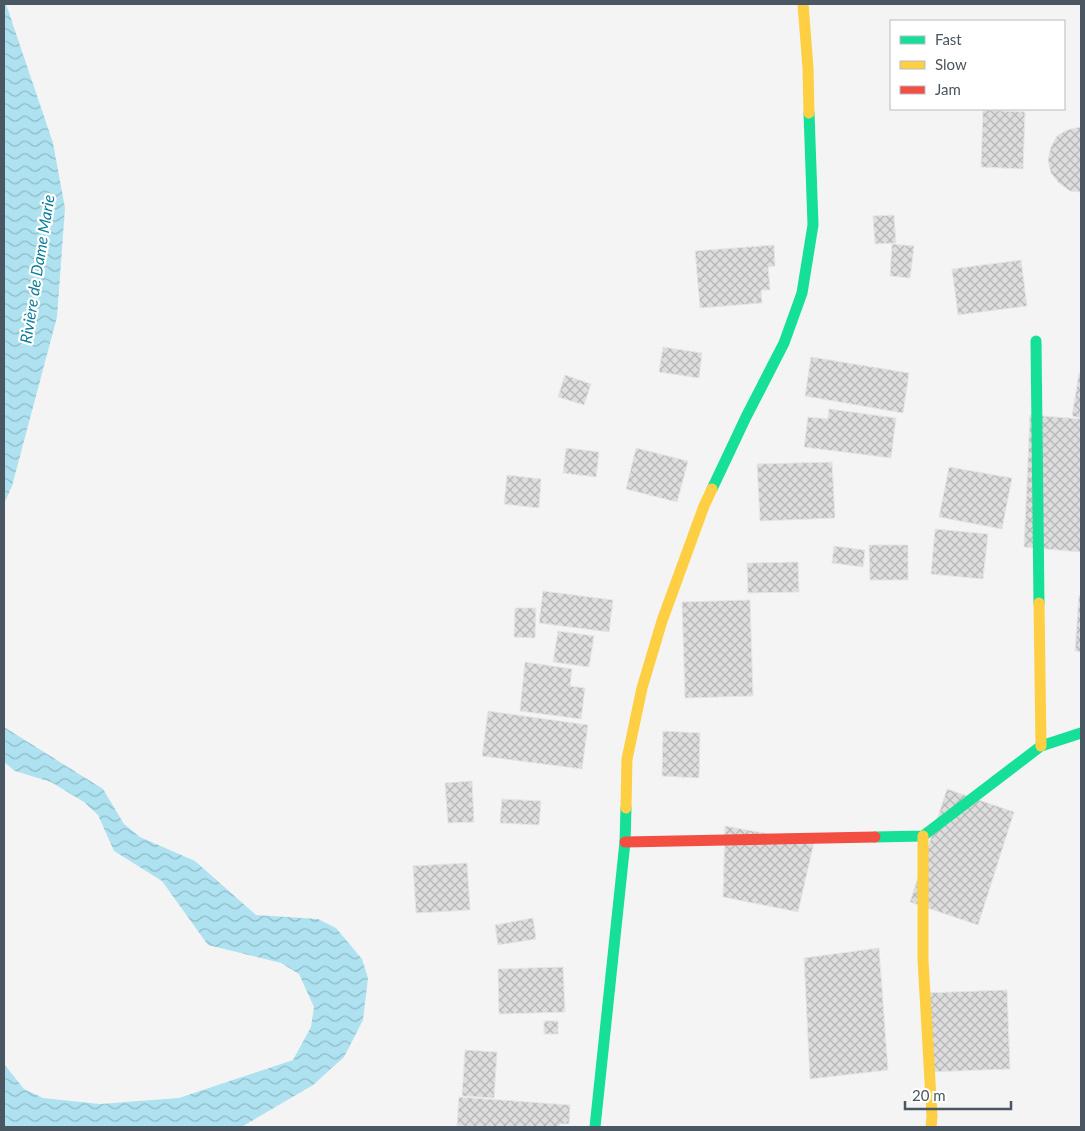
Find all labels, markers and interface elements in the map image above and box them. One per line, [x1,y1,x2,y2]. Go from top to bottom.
legend [890,20,1065,110]
text: Fast [935,30,962,48]
text: Slow [935,55,967,73]
text: Jam [935,80,961,98]
water label: Rivière de Dame Marie [15,193,58,345]
scale bar [905,1078,1011,1110]
text: 20 m [912,1086,946,1104]

